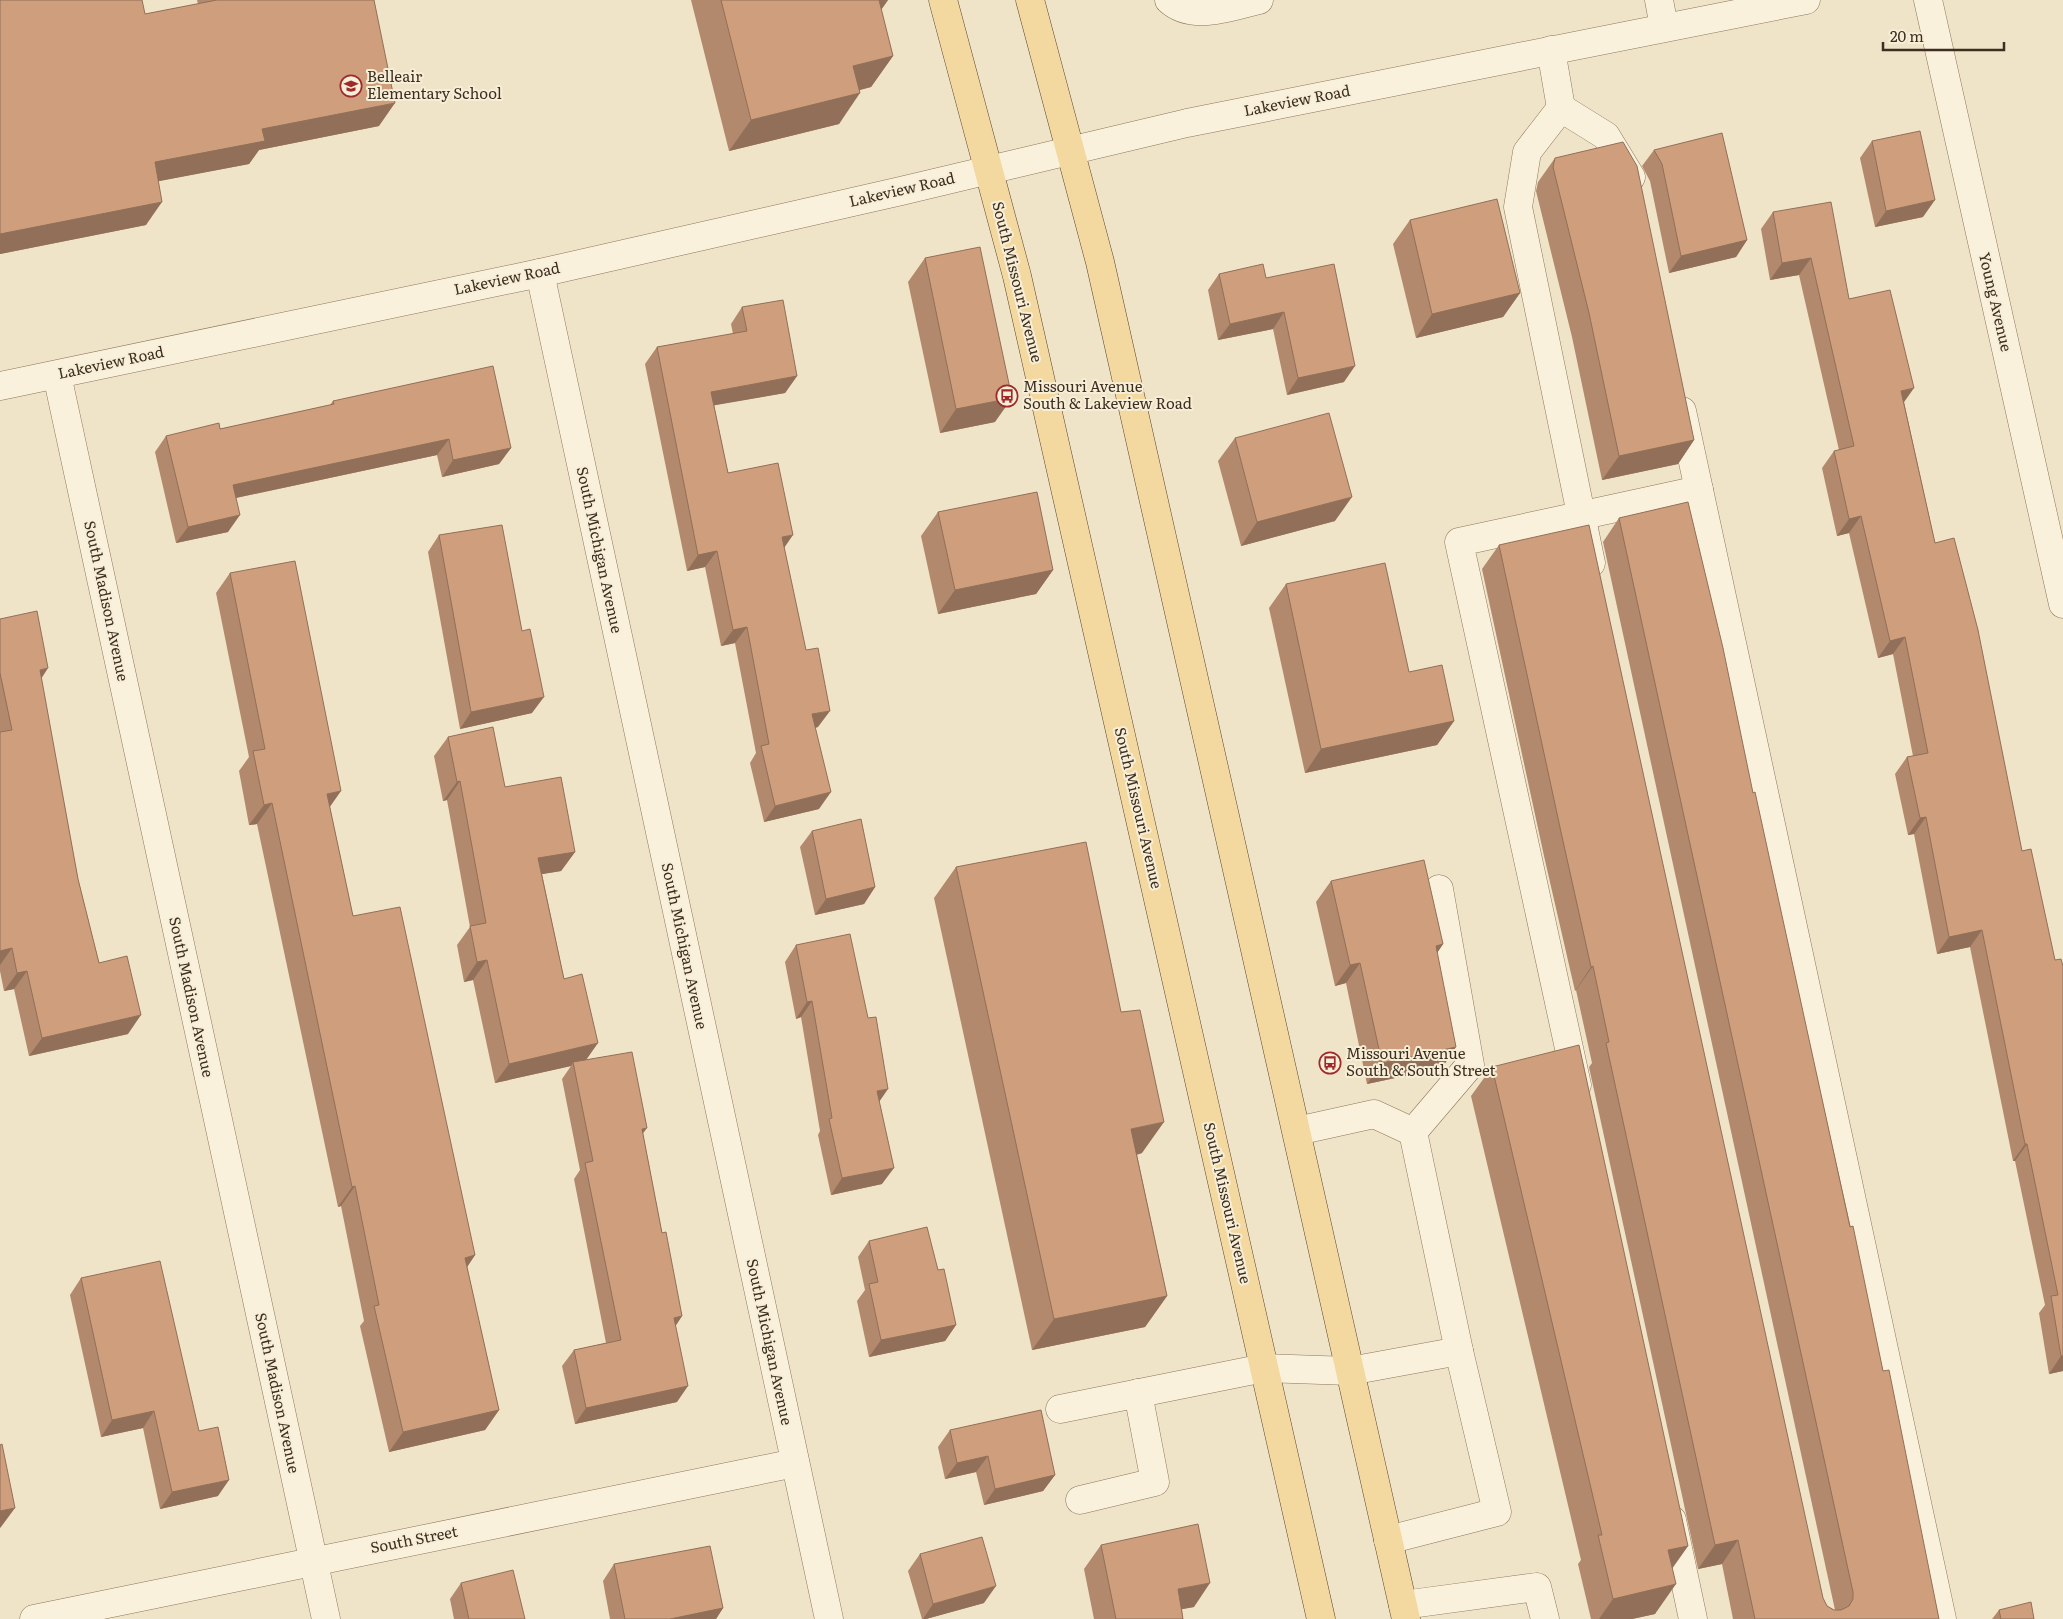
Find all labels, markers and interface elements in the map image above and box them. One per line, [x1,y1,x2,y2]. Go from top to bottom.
scale bar [1883,20,2004,52]
text: 20 m [1890,24,1924,47]
place label: Belleair Elementary School [367,64,502,104]
school or university icon: Belleair Elementary School [339,74,363,98]
street label: Lakeview Road [1242,78,1352,121]
street label: Lakeview Road [846,165,957,212]
street label: South Missouri Avenue [987,199,1050,365]
street label: Young Avenue [1974,250,2019,354]
street label: Lakeview Road [451,255,562,300]
street label: Lakeview Road [55,339,166,384]
place label: Missouri Avenue South & Lakeview Road [1023,374,1192,414]
bus stop icon: Missouri Avenue South & Lakeview Road [995,384,1019,408]
street label: South Michigan Avenue [572,464,629,635]
street label: South Madison Avenue [79,518,136,683]
street label: South Missouri Avenue [1110,725,1169,891]
street label: South Michigan Avenue [657,860,714,1031]
street label: South Madison Avenue [164,914,221,1079]
place label: Missouri Avenue South & South Street [1346,1041,1496,1081]
bus stop icon: Missouri Avenue South & South Street [1318,1051,1342,1075]
street label: South Missouri Avenue [1199,1120,1258,1286]
street label: South Michigan Avenue [742,1256,799,1427]
street label: South Madison Avenue [250,1310,307,1475]
street label: South Street [368,1519,459,1558]

